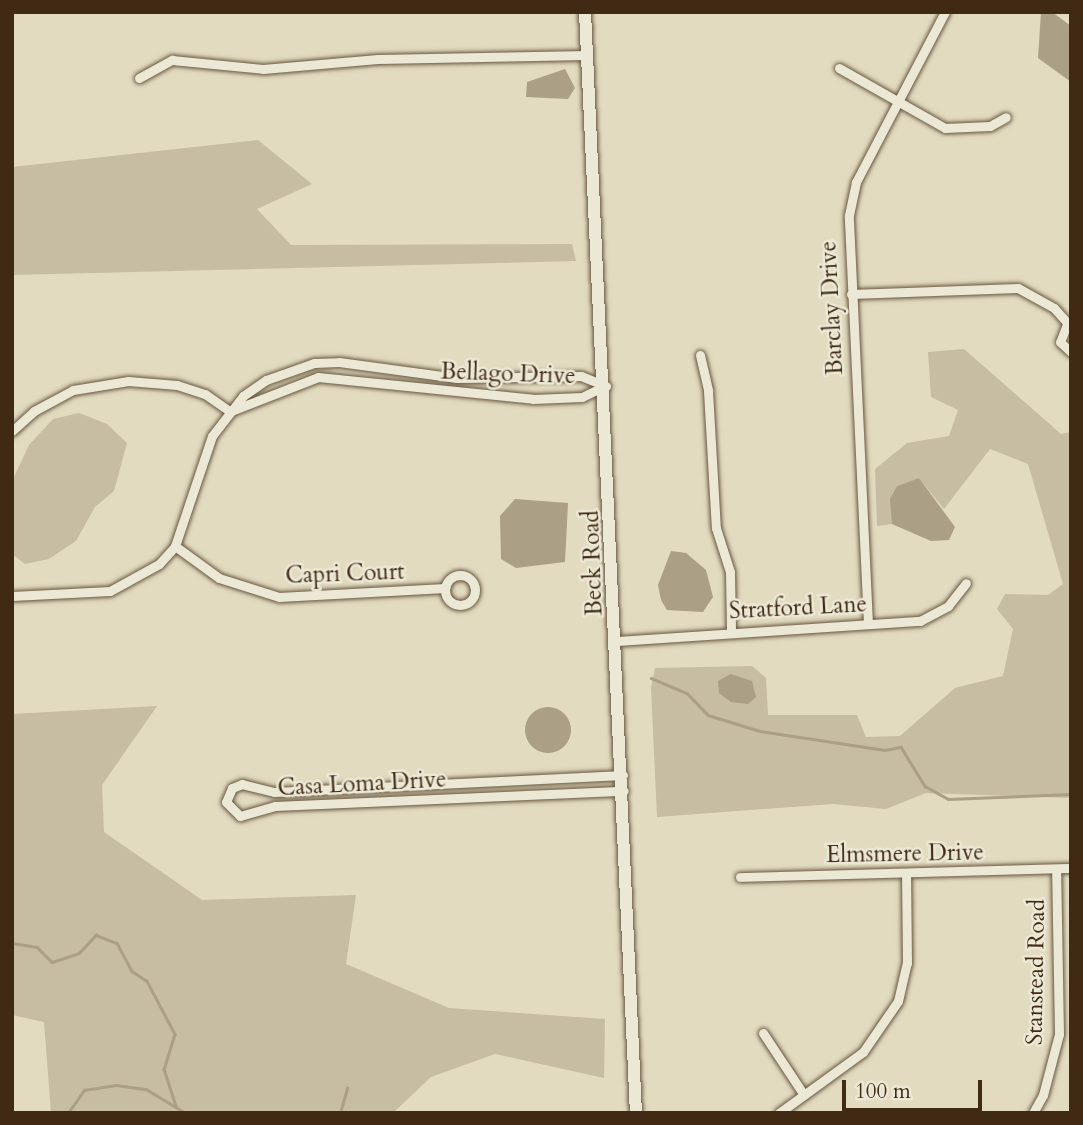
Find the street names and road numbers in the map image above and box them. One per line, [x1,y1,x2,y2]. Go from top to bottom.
street label: Barclay Drive [815,240,849,376]
street label: Bellago Drive [440,358,576,390]
street label: Beck Road [577,510,609,616]
street label: Capri Court [285,558,405,590]
street label: Stratford Lane [728,591,868,625]
street label: Casa Loma Drive [277,766,447,802]
street label: Elmsmere Drive [826,839,984,869]
street label: Stanstead Road [1021,899,1051,1045]

